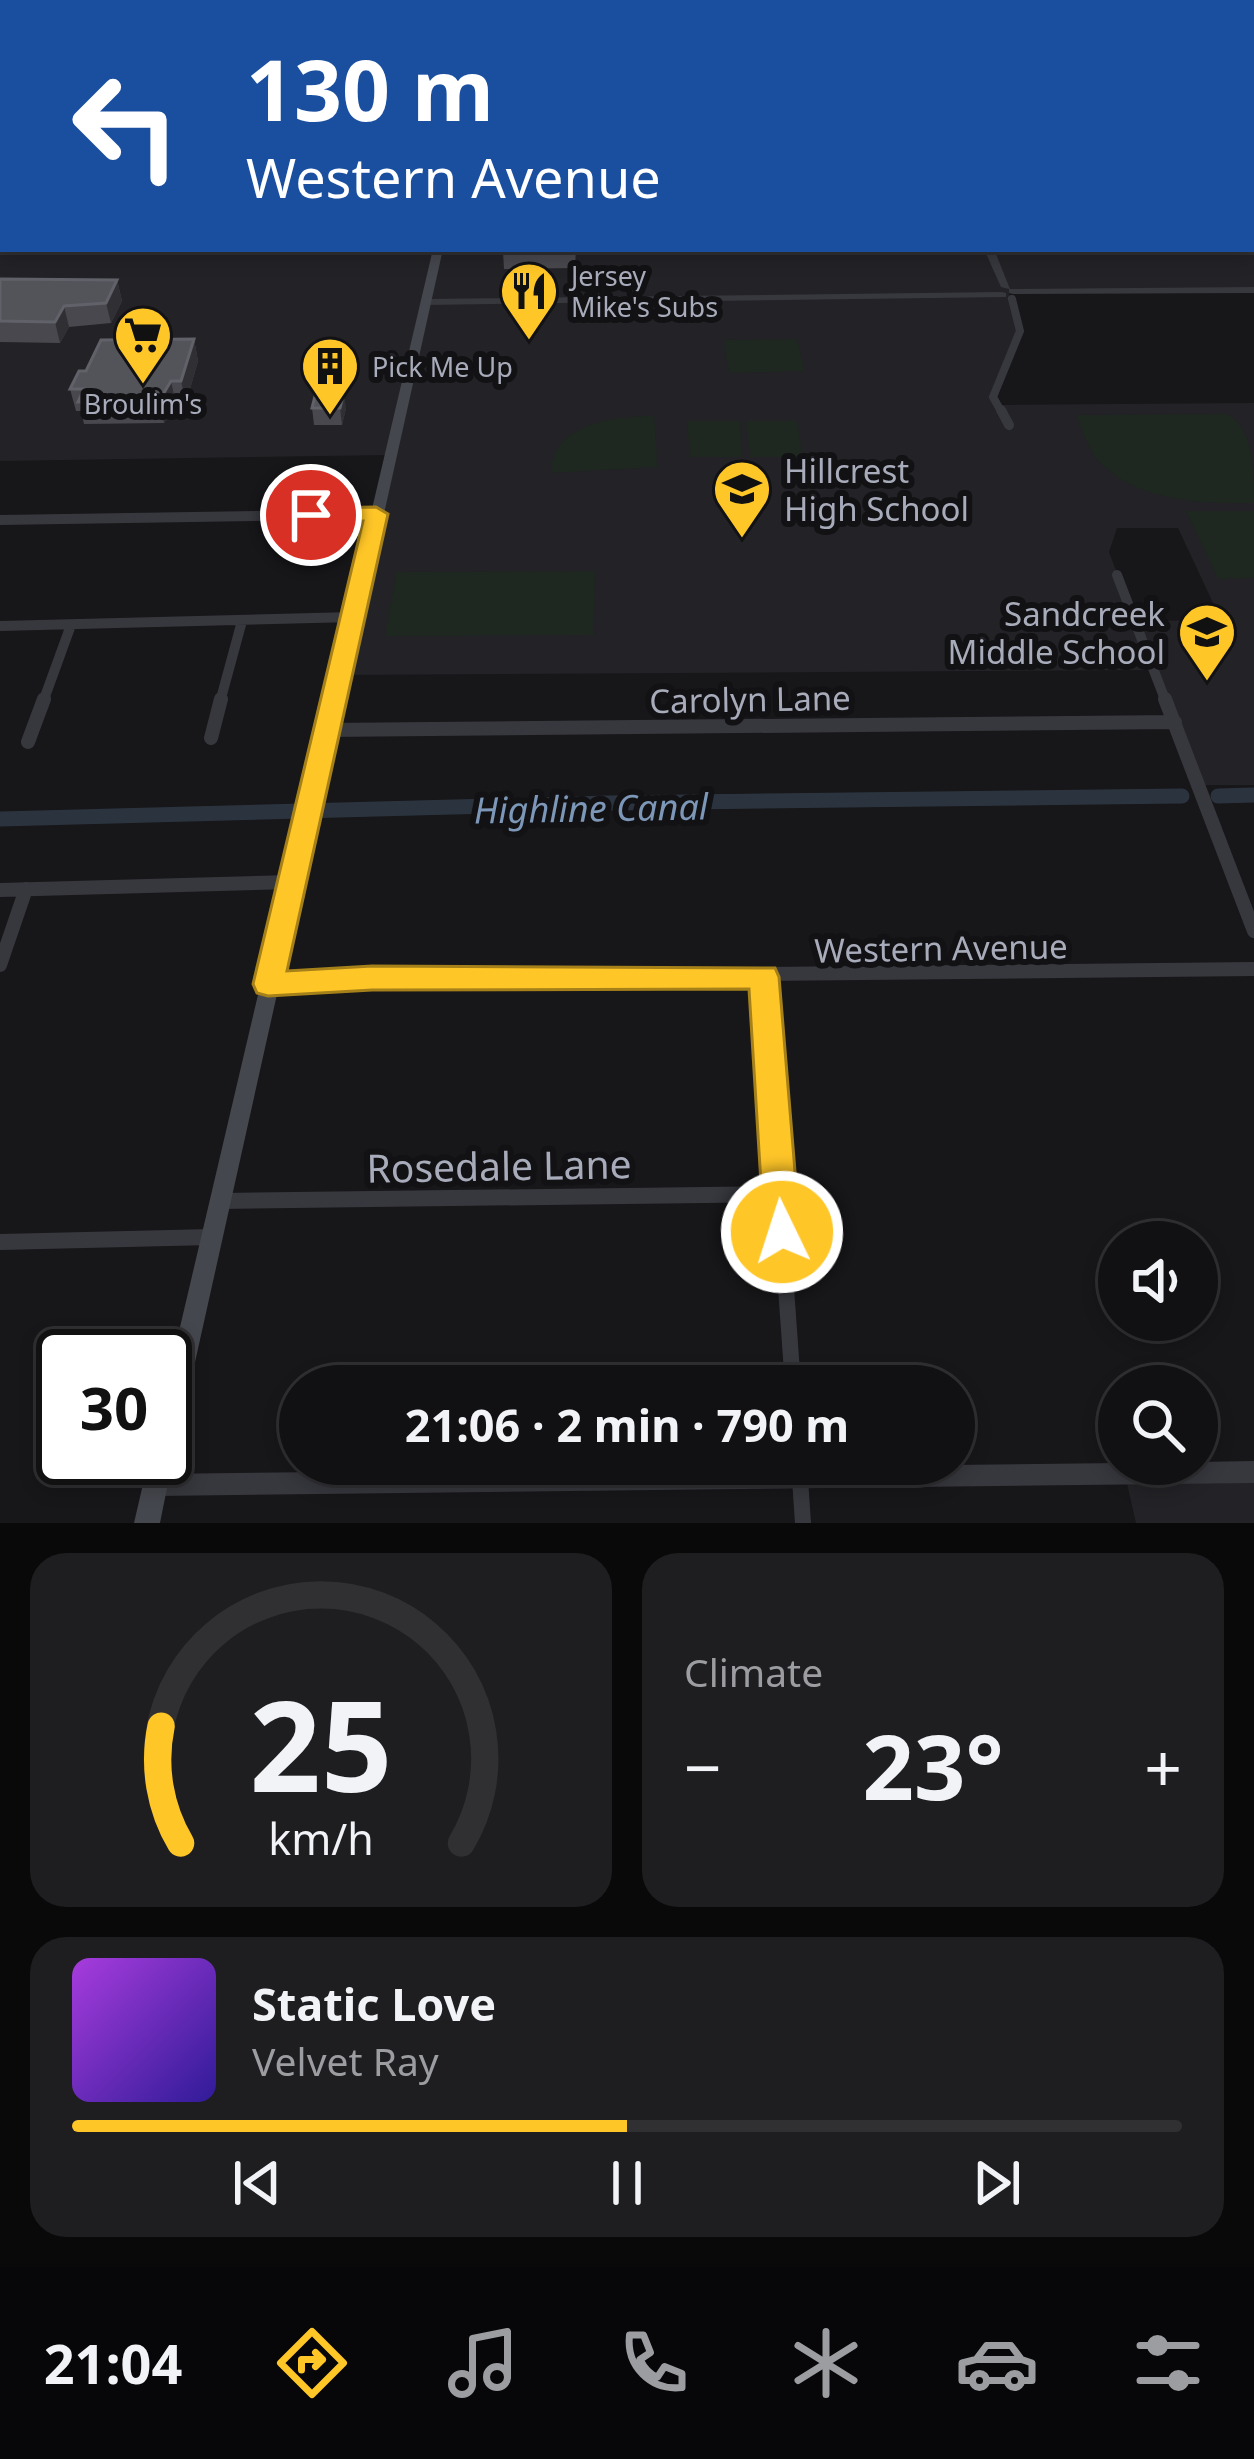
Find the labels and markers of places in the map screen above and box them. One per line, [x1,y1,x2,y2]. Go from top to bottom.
place label: Jersey Mike's Subs [568,257,718,325]
restaurant icon: Jersey Mike's Subs [498,260,560,342]
supermarket icon: Broulim's [112,304,174,386]
building icon: Pick Me Up [299,335,361,417]
place label: Pick Me Up [372,348,513,385]
place label: Broulim's [84,385,202,422]
place label: Hillcrest High School [784,448,969,531]
school or university icon: Hillcrest High School [711,458,773,540]
pin [260,464,362,566]
place label: Sandcreek Middle School [947,591,1165,674]
school or university icon: Sandcreek Middle School [1176,601,1238,683]

